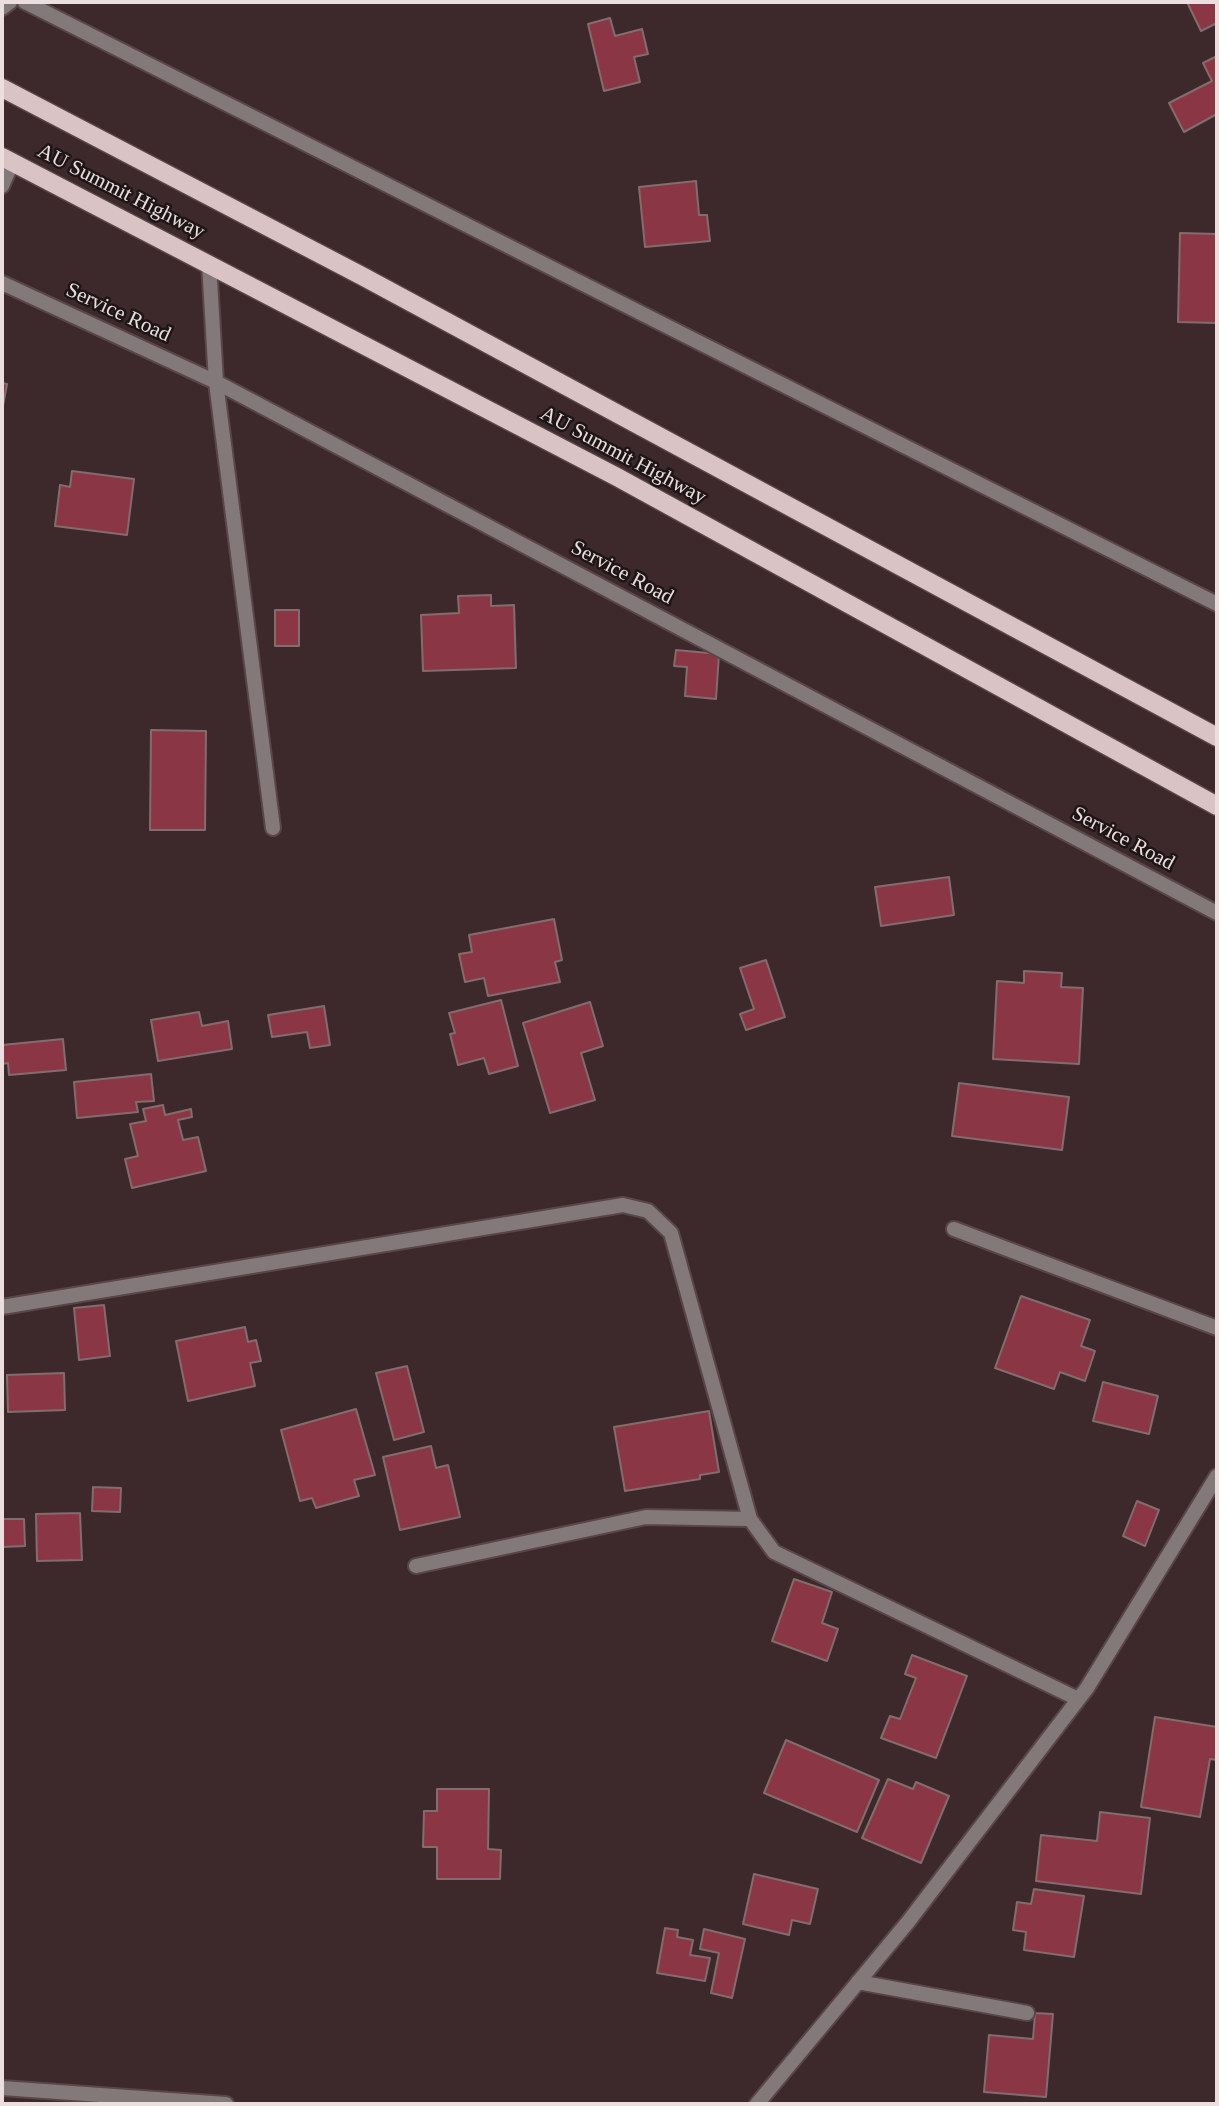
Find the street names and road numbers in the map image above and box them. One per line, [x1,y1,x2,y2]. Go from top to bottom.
street label: AU Summit Highway [33,139,209,245]
street label: Service Road [62,278,174,348]
street label: AU Summit Highway [536,402,710,510]
street label: Service Road [566,535,678,611]
street label: Service Road [1067,801,1179,877]

